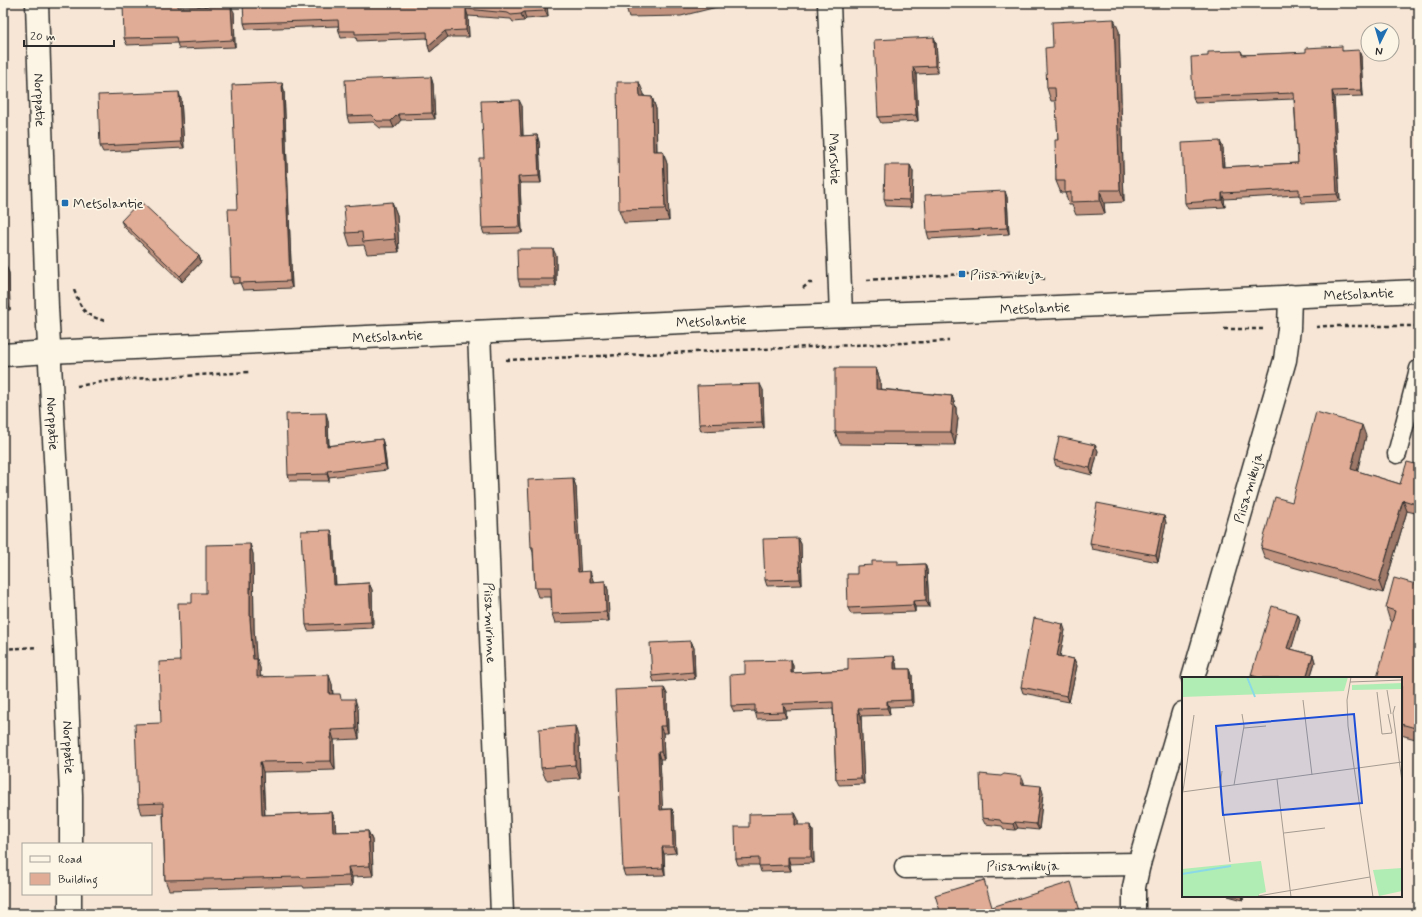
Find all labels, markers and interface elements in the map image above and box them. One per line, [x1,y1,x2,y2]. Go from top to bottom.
scale bar [24,22,114,48]
north arrow [1360,22,1400,62]
text: 20 m [30,29,56,45]
text: N [1375,44,1383,58]
street label: Norppatie [29,73,49,127]
street label: Marsutie [824,133,844,185]
place label: Metsolantie [73,195,144,213]
marker: Metsolantie [60,198,70,208]
place label: Piisamikuja [970,266,1043,284]
marker: Piisamikuja [957,269,967,279]
street label: Metsolantie [1323,284,1394,305]
street label: Metsolantie [999,298,1071,319]
street label: Metsolantie [676,311,747,332]
street label: Metsolantie [352,326,423,348]
street label: Norppatie [42,397,63,451]
street label: Piisamikuja [1230,450,1268,526]
street label: Piisamirinne [479,582,500,664]
inset map [1182,677,1402,897]
street label: Norppatie [58,720,78,775]
legend [22,843,152,895]
text: Road [58,852,82,868]
street label: Piisamikuja [986,857,1060,876]
text: Building [58,872,98,889]

